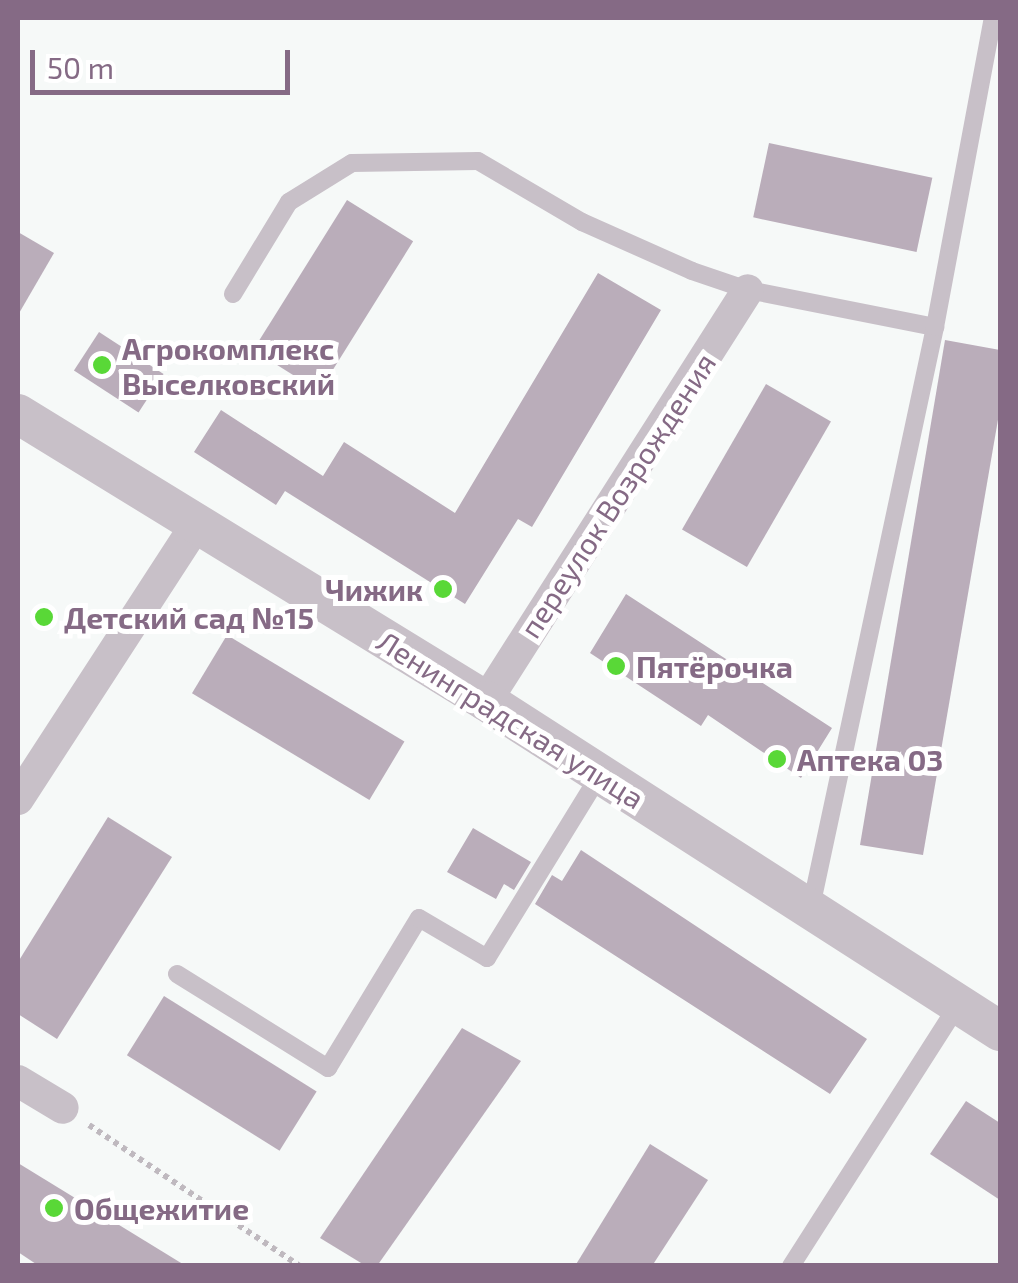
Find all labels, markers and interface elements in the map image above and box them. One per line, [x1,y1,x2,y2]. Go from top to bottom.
scale bar [35,30,295,92]
text: 50 m [47,49,114,85]
place label: Агрокомплекс Выселковский [122,330,335,400]
street label: переулок Возрождения [511,346,723,644]
marker: Агрокомплекс Выселковский [91,354,113,376]
place label: Чижик [325,571,423,607]
marker: Чижик [432,578,454,600]
place label: Детский сад №15 [64,599,314,635]
marker: Детский сад №15 [33,606,55,628]
street label: Ленинградская улица [371,622,651,816]
place label: Пятёрочка [636,648,793,684]
marker: Пятёрочка [605,655,627,677]
place label: Аптека 03 [797,741,943,777]
marker: Аптека 03 [766,748,788,770]
place label: Общежитие [74,1190,249,1226]
marker: Общежитие [43,1197,65,1219]

